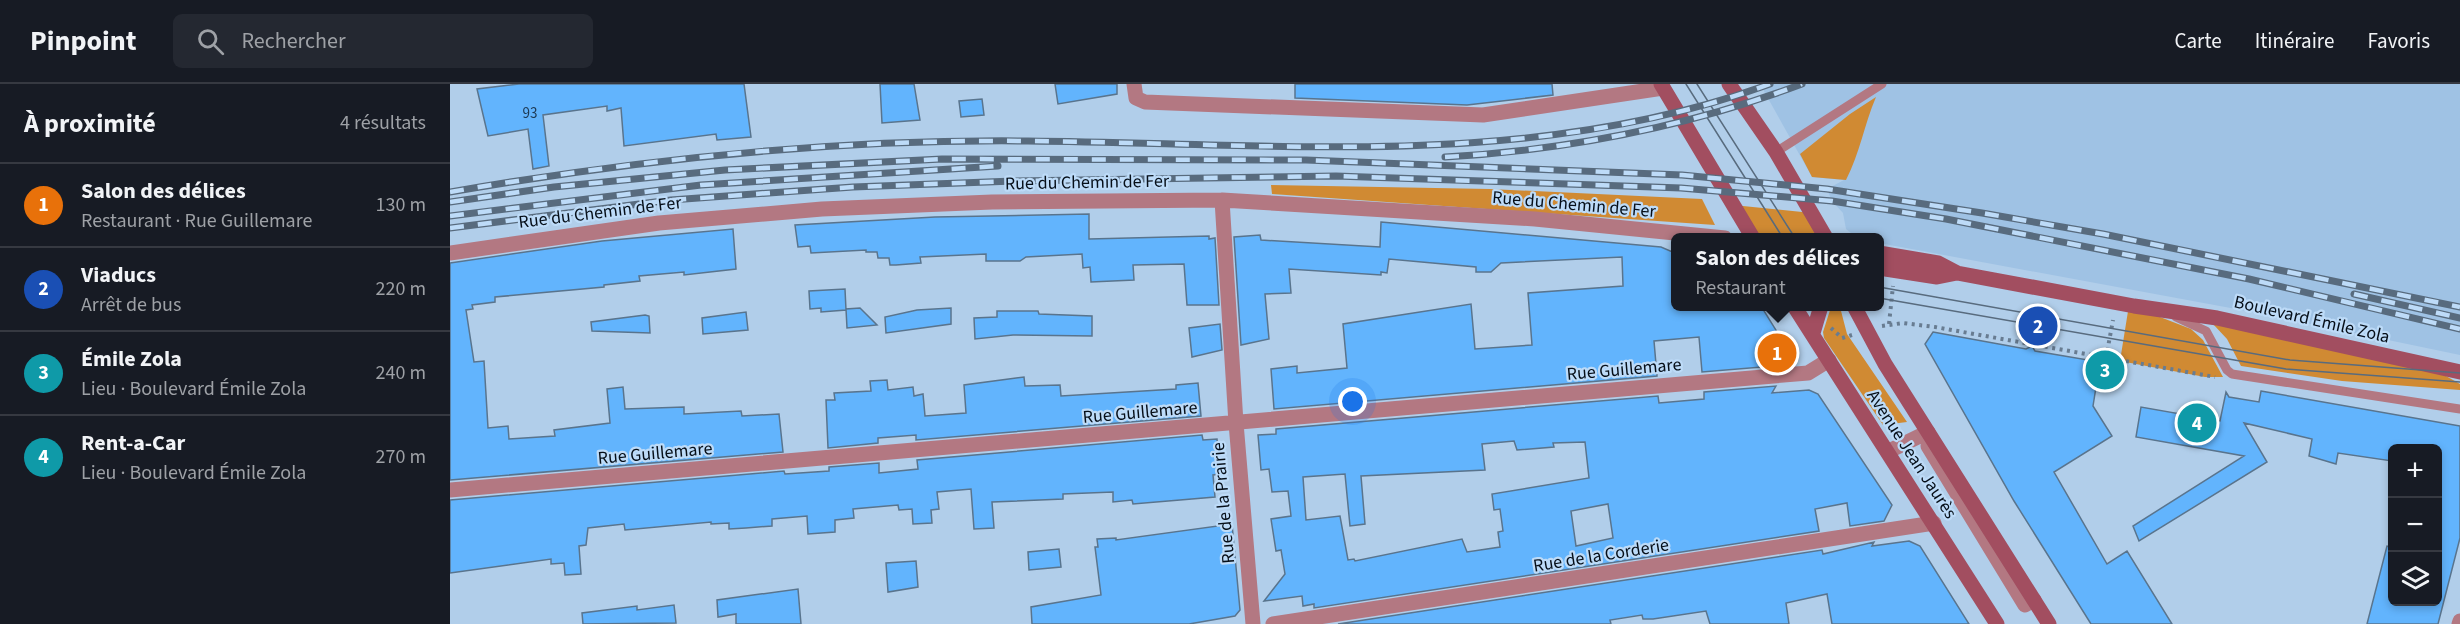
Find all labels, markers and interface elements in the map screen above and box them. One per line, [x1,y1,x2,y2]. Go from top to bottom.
search box [173,14,593,68]
text: Pinpoint [30,21,137,61]
icon: search [194,25,227,58]
text: Rechercher [242,25,346,57]
text: Carte [2175,26,2222,56]
text: Itinéraire [2255,26,2334,56]
text: Favoris [2367,26,2430,56]
house number: 93 [523,103,537,124]
text: À proximité [24,105,156,142]
text: 4 résultats [340,109,426,137]
street label: Rue du Chemin de Fer [1005,169,1170,196]
text: Salon des délices [81,175,246,207]
street label: Rue du Chemin de Fer [1491,185,1658,224]
street label: Rue du Chemin de Fer [517,190,684,235]
text: 1 [38,191,49,219]
text: 130 m [376,191,426,219]
text: Restaurant · Rue Guillemare [81,207,312,235]
popup [1671,233,1884,311]
text: Salon des délices [1695,242,1860,274]
text: Viaducs [81,259,156,291]
text: Restaurant [1695,274,1786,302]
text: 2 [38,275,49,303]
text: 220 m [376,275,426,303]
street label: Boulevard Émile Zola [2232,289,2392,350]
text: Arrêt de bus [81,291,181,319]
pin: 2 [2018,304,2058,348]
pin: 1 [1758,330,1796,376]
text: Émile Zola [81,343,182,375]
pin: 3 [2086,348,2124,392]
street label: Rue Guillemare [1566,352,1682,387]
text: 3 [38,359,49,387]
text: 240 m [376,359,426,387]
text: Lieu · Boulevard Émile Zola [81,375,306,403]
street label: Avenue Jean Jaurès [1861,385,1963,524]
your location [1338,387,1367,416]
street label: Rue Guillemare [1082,395,1198,430]
pin: 4 [2178,400,2216,446]
text: Rent-a-Car [81,427,185,459]
street label: Rue Guillemare [597,436,713,471]
street label: Rue de la Prairie [1206,441,1241,565]
text: 4 [38,443,49,471]
text: 270 m [376,443,426,471]
map controls [2388,444,2442,606]
button: + [2388,444,2442,498]
text: Lieu · Boulevard Émile Zola [81,459,306,487]
button: − [2388,498,2442,552]
street label: Rue de la Corderie [1531,532,1671,579]
button: layers [2388,552,2442,606]

